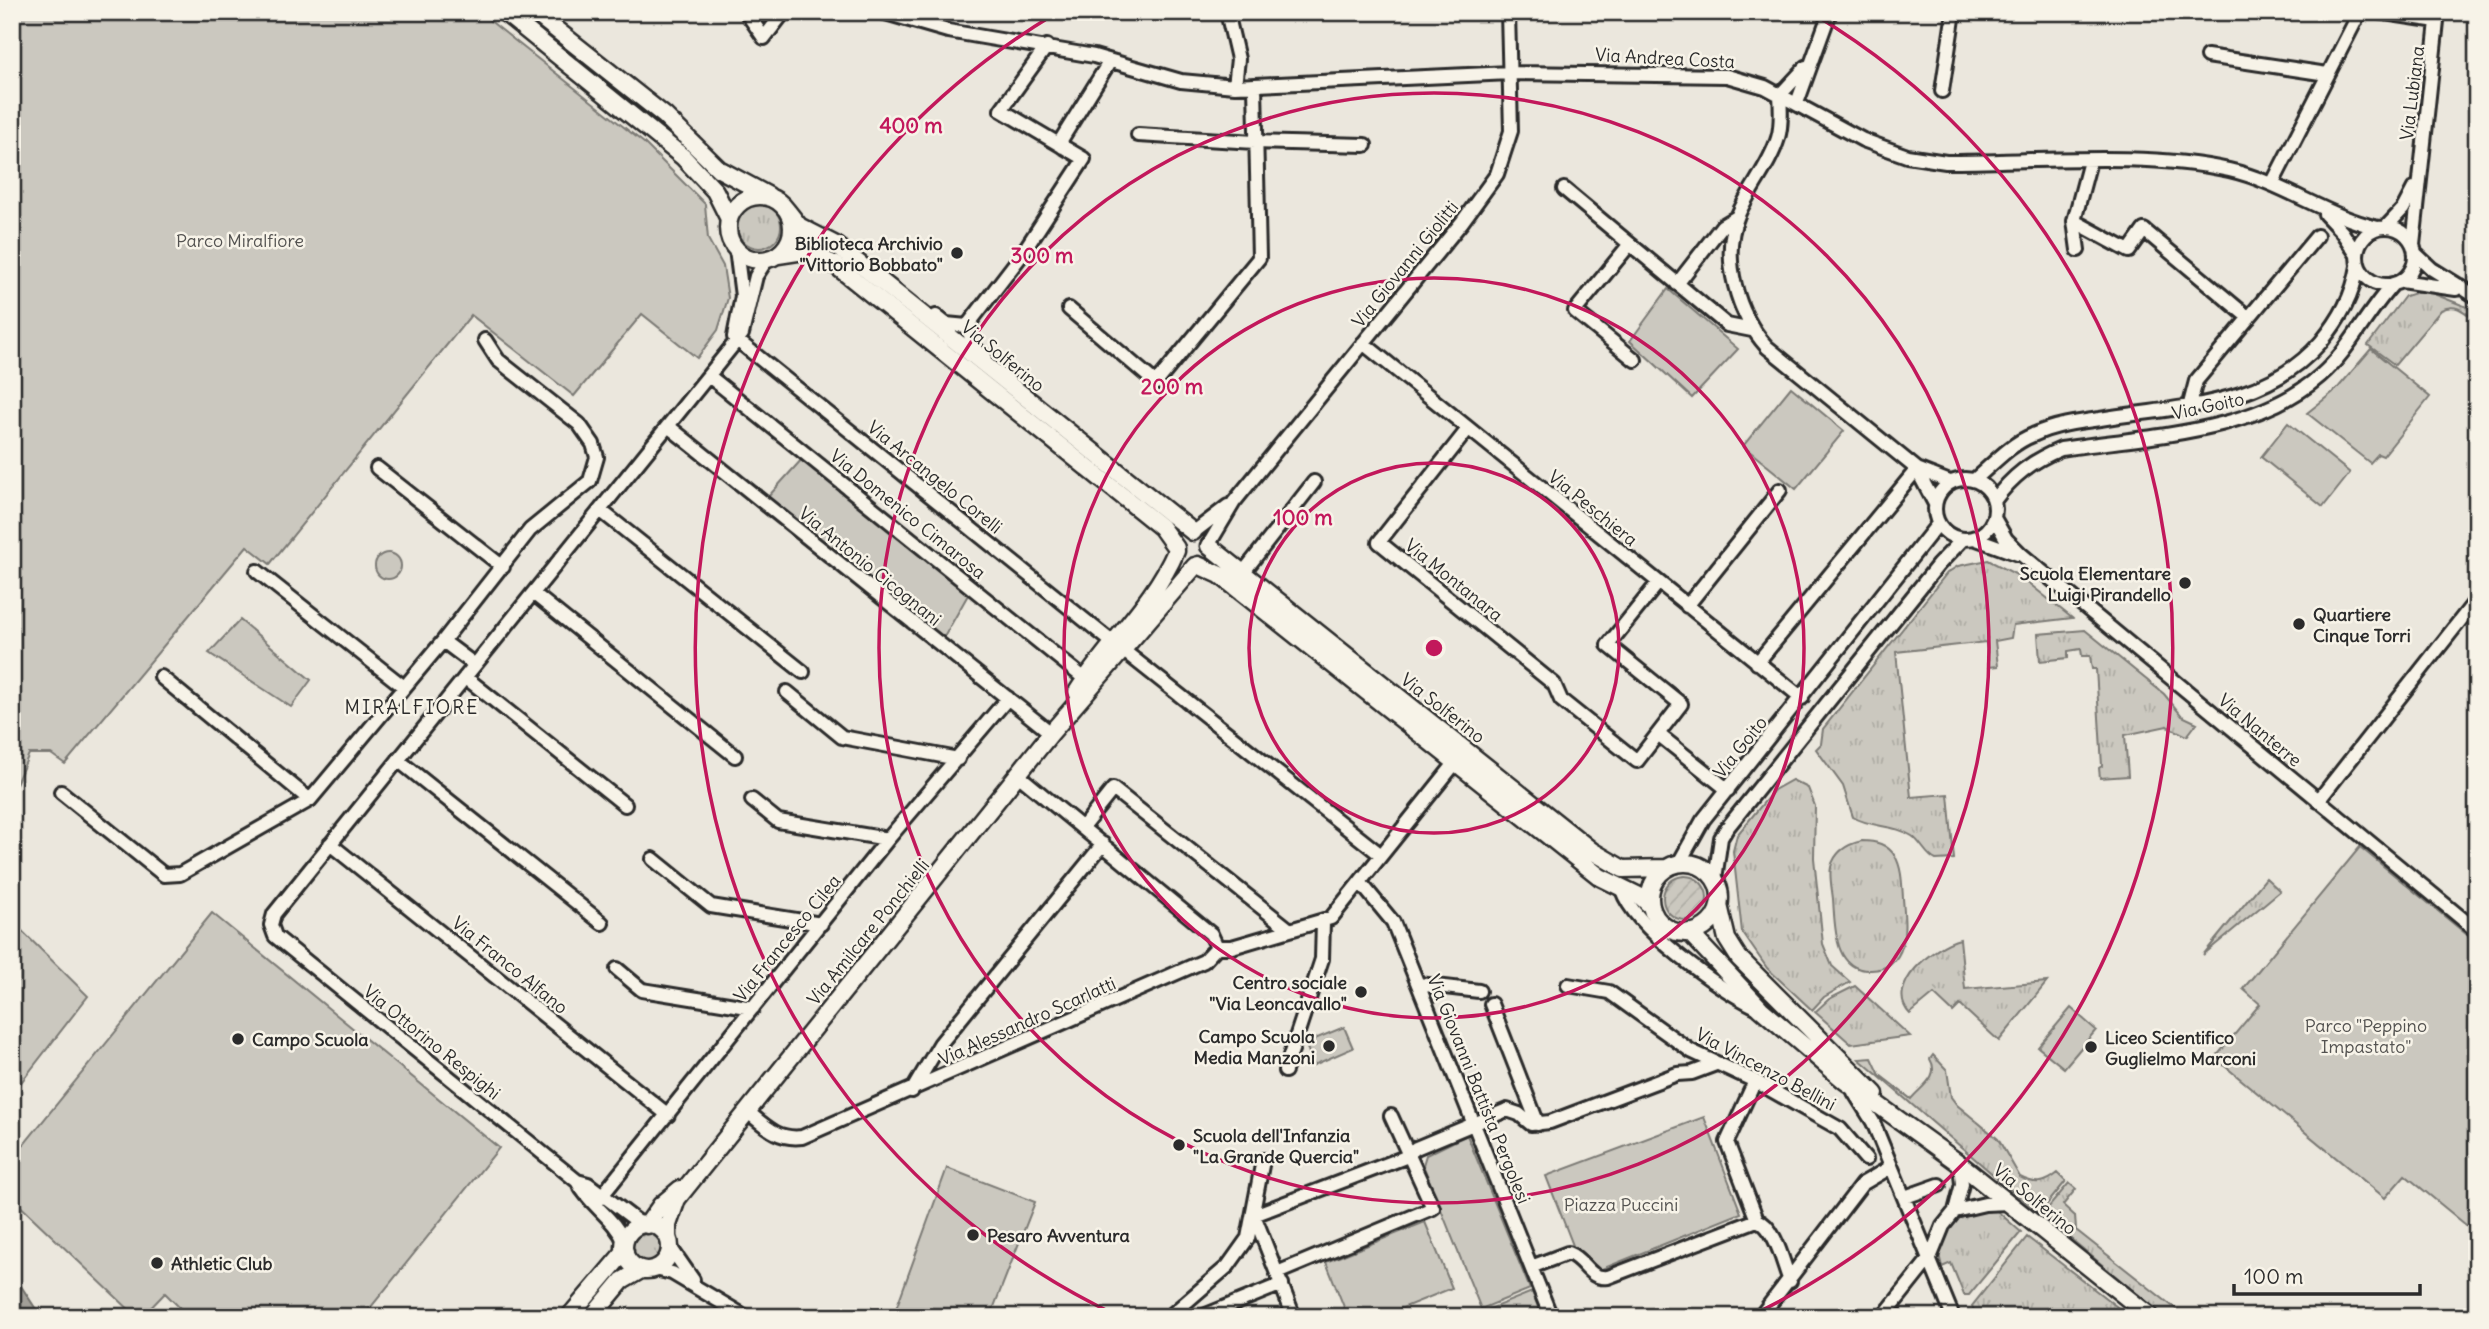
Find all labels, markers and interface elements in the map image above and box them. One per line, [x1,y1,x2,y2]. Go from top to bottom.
street label: Via Andrea Costa [1595,43,1735,73]
street label: Via Lubiana [2395,45,2429,141]
text: 400 m [879,112,943,139]
street label: Via Giovanni Giolitti [1347,196,1463,332]
park label: Parco Miralfiore [176,229,304,252]
place label: Biblioteca Archivio "Vittorio Bobbato" [795,232,943,276]
text: 300 m [1011,242,1074,269]
marker: Biblioteca Archivio "Vittorio Bobbato" [949,245,965,261]
street label: Via Solferino [956,315,1050,397]
text: 200 m [1141,373,1204,400]
street label: Via Goito [2170,387,2246,425]
street label: Via Arcangelo Corelli [863,416,1007,538]
street label: Via Domenico Cimarosa [825,444,991,584]
street label: Via Peschiera [1544,465,1642,551]
street label: Via Antonio Cicognani [794,501,946,631]
text: 100 m [1273,504,1333,531]
street label: Via Montanara [1400,534,1508,626]
place label: Scuola Elementare Luigi Pirandello [2020,562,2171,606]
marker: Scuola Elementare Luigi Pirandello [2177,575,2193,591]
place label: Quartiere Cinque Torri [2313,603,2411,647]
marker: Quartiere Cinque Torri [2291,616,2307,632]
centre of rings [1422,636,1446,660]
street label: Via Solferino [1396,668,1490,748]
street label: Via Nanterre [2213,688,2307,772]
district label: MIRALFIORE [344,695,480,719]
street label: Via Goito [1708,711,1772,783]
street label: Via Amilcare Ponchielli [802,854,934,1010]
street label: Via Francesco Cilea [729,870,845,1006]
street label: Via Franco Alfano [447,911,573,1019]
place label: Centro sociale "Via Leoncavallo" [1209,971,1347,1015]
street label: Via Giovanni Battista Pergolesi [1422,971,1536,1207]
street label: Via Alessandro Scarlatti [935,972,1119,1070]
street label: Via Ottorino Respighi [359,980,505,1104]
marker: Centro sociale "Via Leoncavallo" [1353,984,1369,1000]
park label: Parco "Peppino Impastato" [2305,1014,2427,1058]
street label: Via Vincenzo Bellini [1692,1022,1840,1116]
place label: Campo Scuola Media Manzoni [1193,1025,1315,1069]
place label: Liceo Scientifico Guglielmo Marconi [2105,1026,2256,1070]
place label: Campo Scuola [252,1028,368,1051]
marker: Campo Scuola [230,1031,246,1047]
marker: Campo Scuola Media Manzoni [1321,1038,1337,1054]
marker: Liceo Scientifico Guglielmo Marconi [2083,1039,2099,1055]
place label: Scuola dell'Infanzia "La Grande Quercia" [1193,1124,1359,1168]
marker: Scuola dell'Infanzia "La Grande Quercia" [1171,1137,1187,1153]
street label: Via Solferino [1988,1158,2082,1240]
park label: Piazza Puccini [1564,1193,1678,1216]
place label: Pesaro Avventura [987,1224,1130,1247]
marker: Pesaro Avventura [965,1227,981,1243]
place label: Athletic Club [171,1252,273,1275]
scale bar [2234,1252,2419,1296]
marker: Athletic Club [149,1255,165,1271]
text: 100 m [2244,1263,2303,1290]

